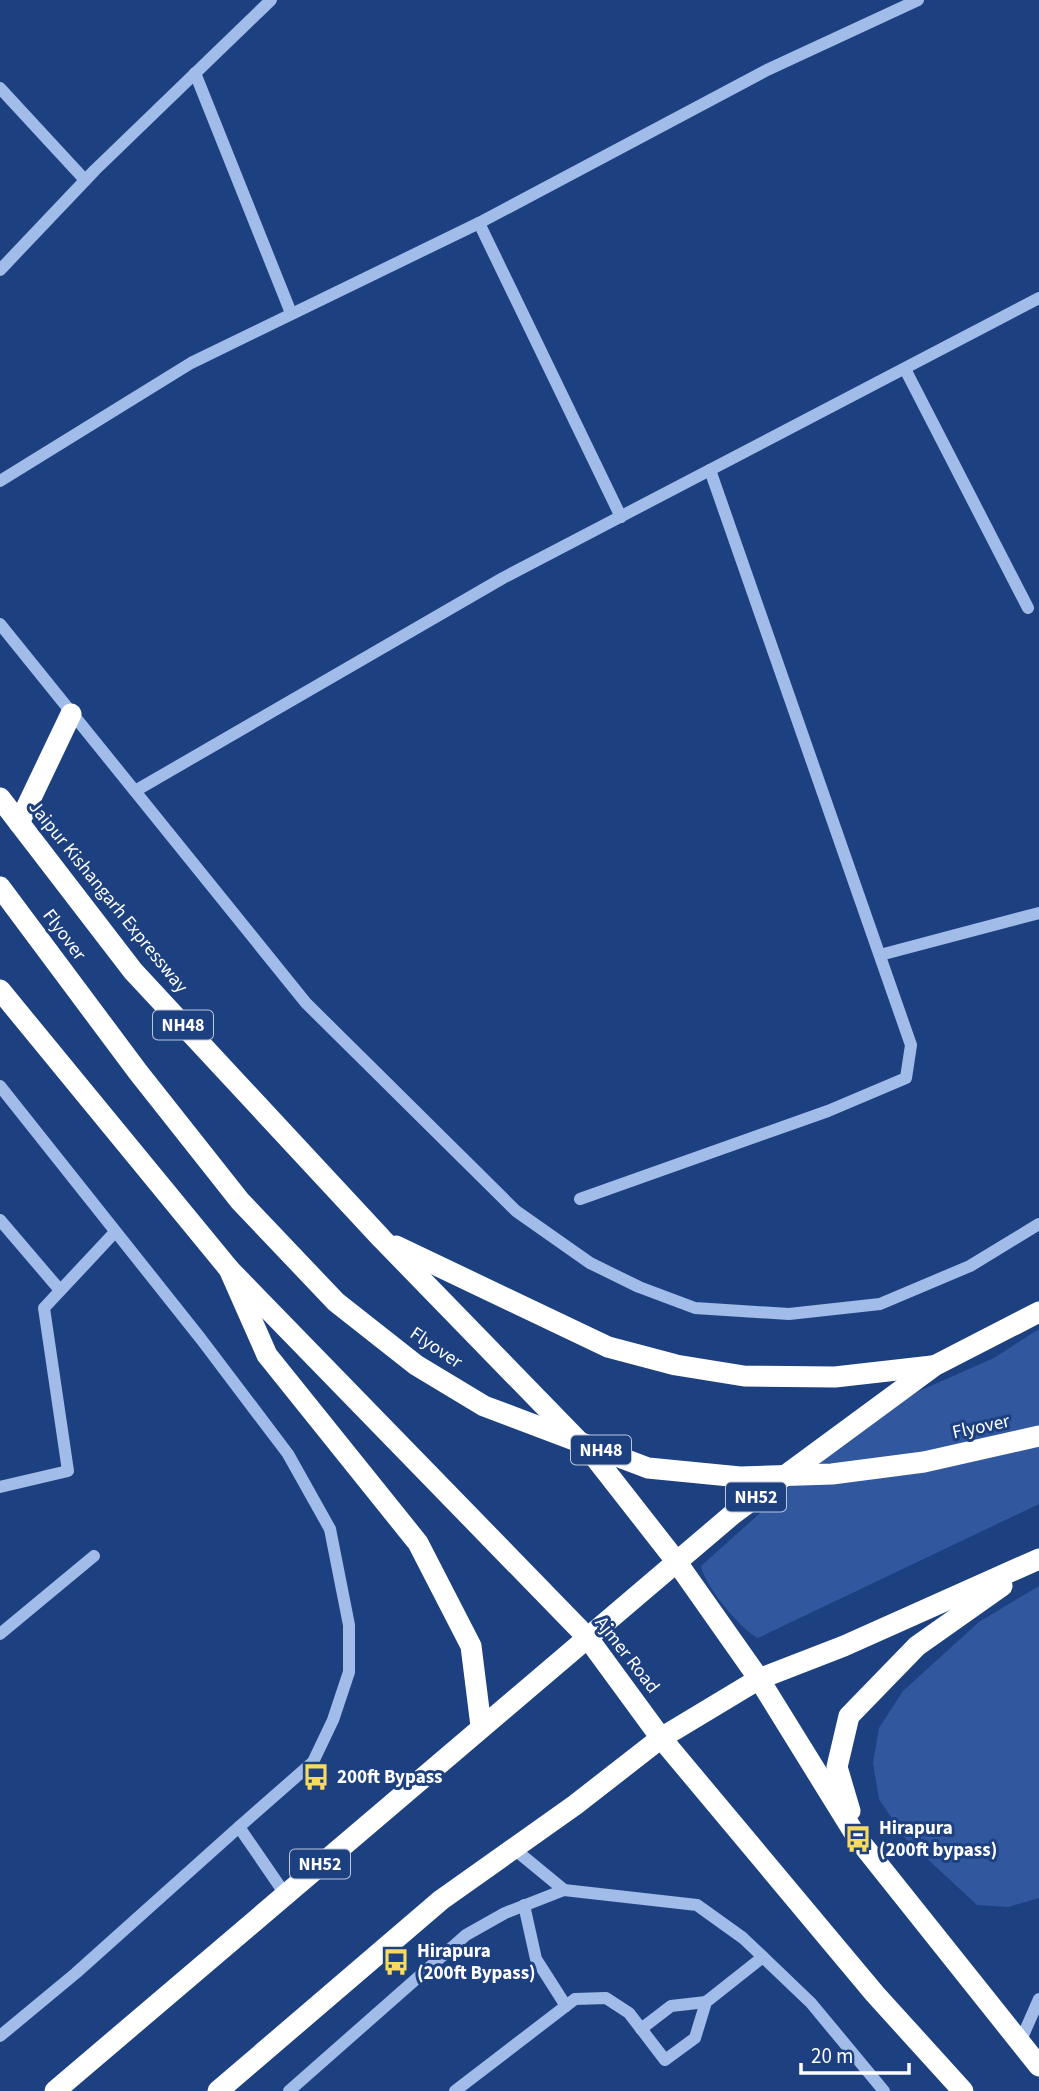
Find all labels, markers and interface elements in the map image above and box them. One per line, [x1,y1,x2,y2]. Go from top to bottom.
street label: Jaipur Kishangarh Expressway [22,795,194,999]
street label: Flyover [36,904,93,967]
road number: NH48 [153,1010,213,1040]
street label: Flyover [404,1321,468,1376]
street label: Flyover [950,1408,1013,1446]
road number: NH48 [571,1436,631,1464]
road number: NH52 [726,1482,786,1512]
street label: Ajmer Road [588,1611,666,1699]
bus stop icon: 200ft Bypass [301,1762,331,1792]
place label: 200ft Bypass [337,1764,443,1791]
place label: Hirapura (200ft bypass) [879,1815,997,1864]
bus stop icon: Hirapura (200ft bypass) [843,1824,873,1854]
road number: NH52 [290,1850,350,1878]
place label: Hirapura (200ft Bypass) [417,1938,536,1987]
bus stop icon: Hirapura (200ft Bypass) [381,1947,411,1977]
scale bar [801,2032,909,2076]
text: 20 m [811,2041,853,2071]

